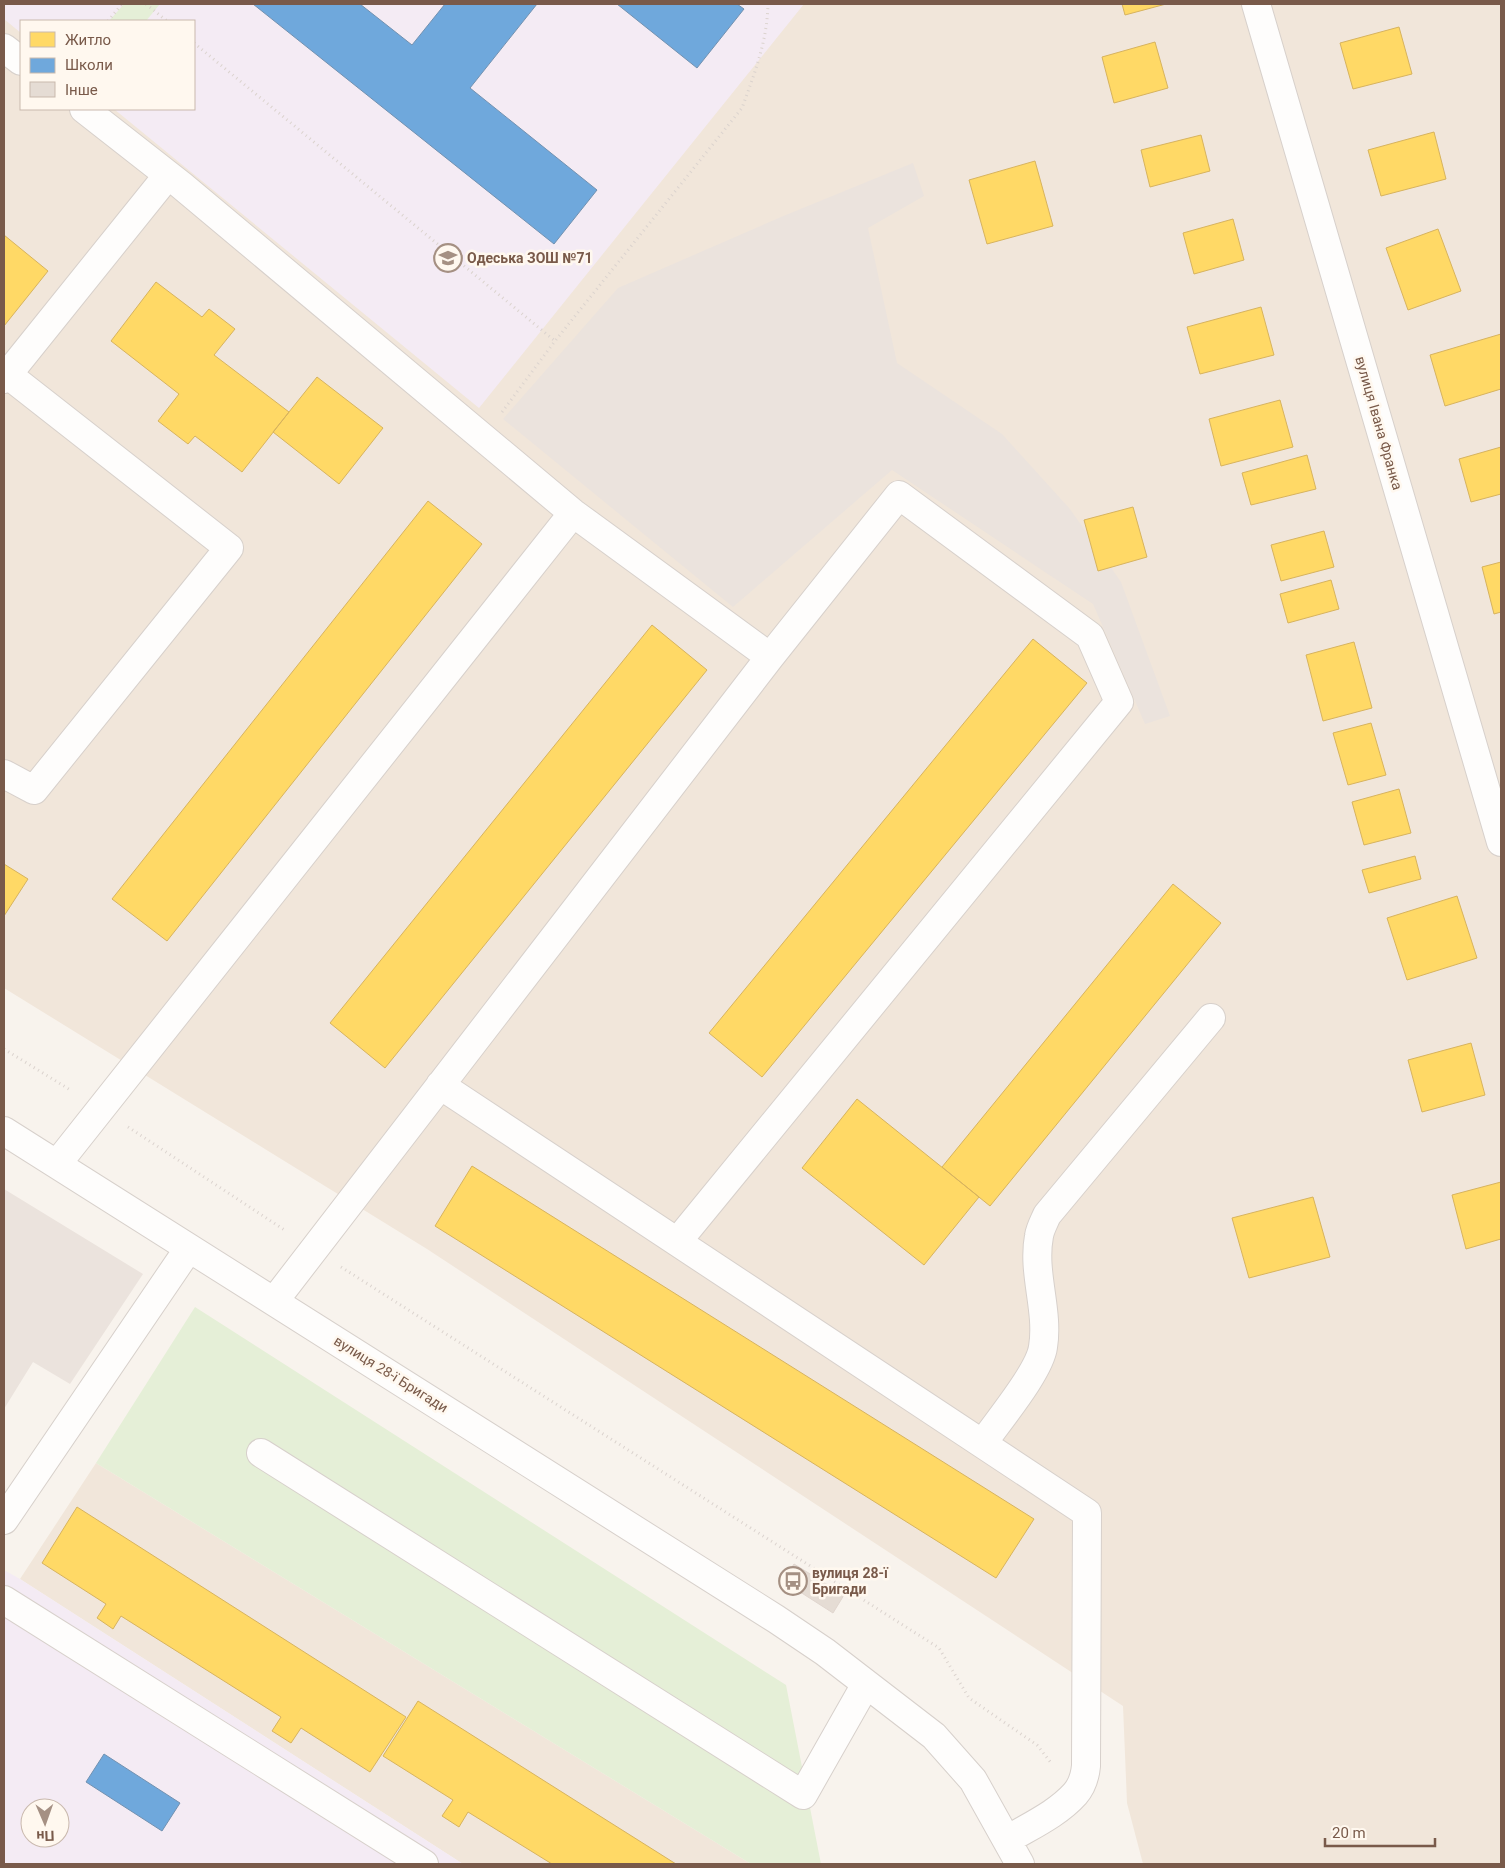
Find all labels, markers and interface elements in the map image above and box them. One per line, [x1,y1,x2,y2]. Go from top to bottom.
legend [20,20,195,110]
text: Житло [65,31,111,49]
text: Школи [65,56,113,74]
text: Інше [65,81,98,99]
school or university icon: Одеська ЗОШ №71 [433,243,463,273]
place label: Одеська ЗОШ №71 [467,250,592,266]
street label: вулиця Івана Франка [1352,354,1406,492]
street label: вулиця 28-ї Бригади [331,1332,451,1416]
place label: вулиця 28-ї Бригади [812,1565,889,1597]
bus stop icon: вулиця 28-ї Бригади [778,1566,808,1596]
north arrow [20,1798,70,1848]
scale bar [1325,1816,1435,1848]
text: 20 m [1332,1824,1366,1842]
text: Пн [36,1828,55,1844]

